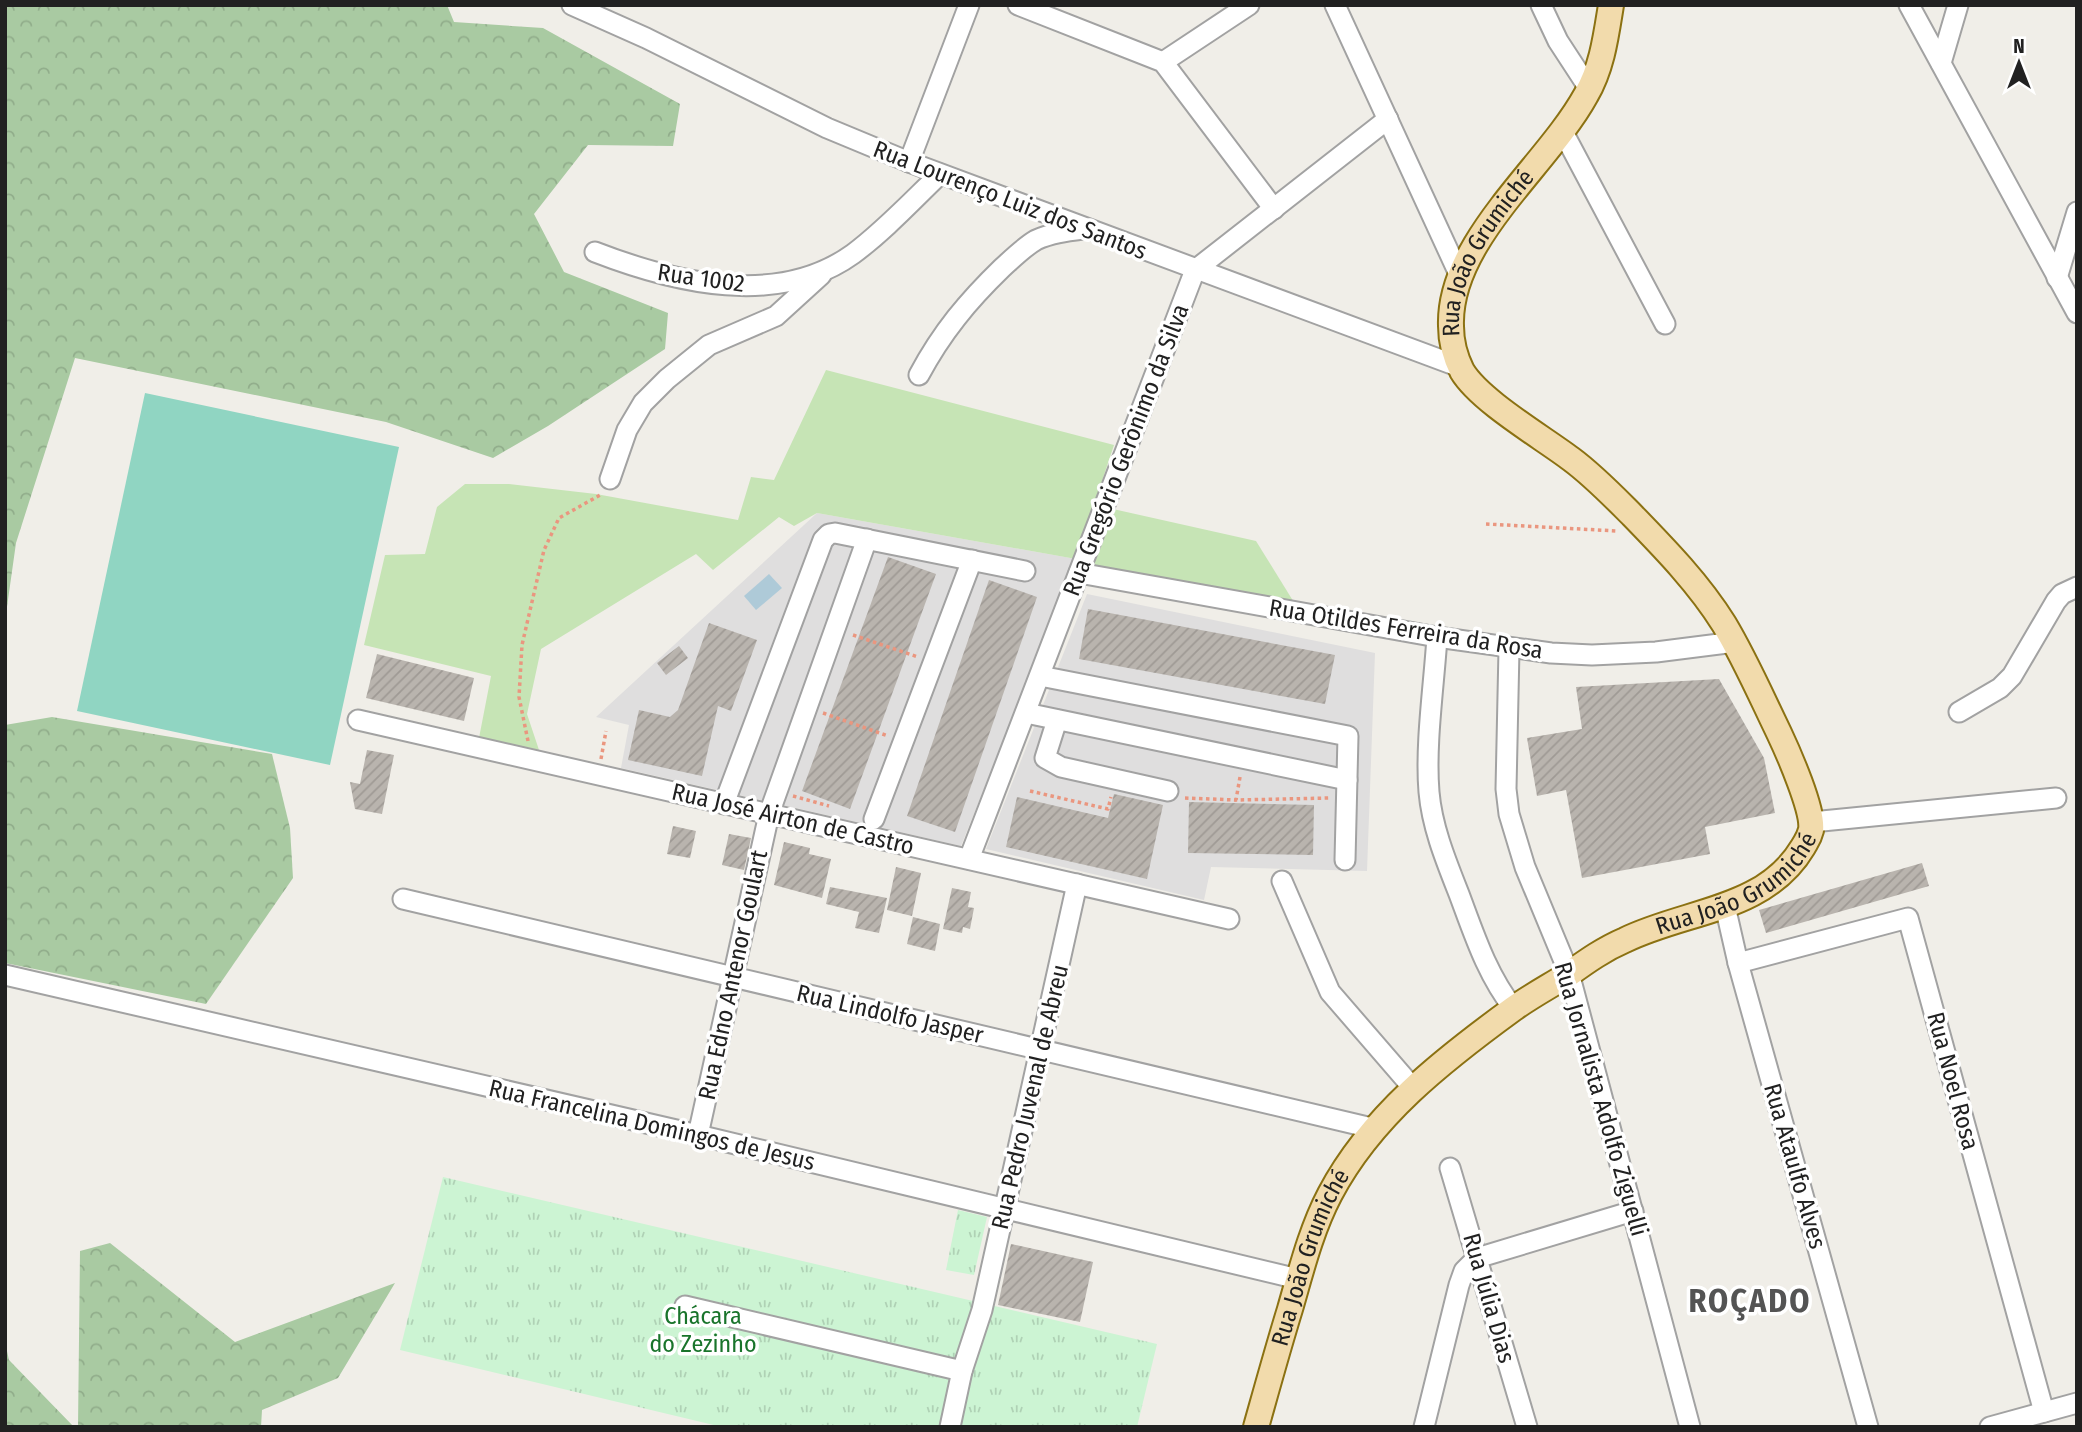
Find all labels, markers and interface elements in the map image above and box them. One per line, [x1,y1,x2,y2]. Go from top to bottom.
north arrow [1984,28,2054,98]
text: N [2013,35,2025,58]
street label: Rua Lourenço Luiz dos Santos [869,135,1151,265]
street label: Rua João Grumiché [1437,164,1540,337]
street label: Rua 1002 [656,258,746,298]
street label: Rua Gregório Gerônimo da Silva [1057,300,1195,600]
street label: Rua Otildes Ferreira da Rosa [1267,594,1545,664]
street label: Rua José Airton de Castro [669,777,917,861]
street label: Rua João Grumiché [1652,828,1823,941]
street label: Rua Edno Antenor Goulart [693,847,773,1102]
street label: Rua Jornalista Adolfo Ziguelli [1548,959,1654,1239]
street label: Rua Pedro Juvenal de Abreu [986,962,1074,1232]
street label: Rua Lindolfo Jasper [794,979,987,1049]
street label: Rua Noel Rosa [1921,1009,1985,1153]
street label: Rua Francelina Domingos de Jesus [486,1074,818,1176]
street label: Rua Ataulfo Alves [1758,1080,1832,1252]
street label: Rua João Grumiché [1266,1164,1355,1349]
street label: Rua Júlia Dias [1457,1230,1521,1366]
district label: ROÇADO [1688,1282,1812,1321]
park label: Chácara do Zezinho [649,1302,757,1358]

